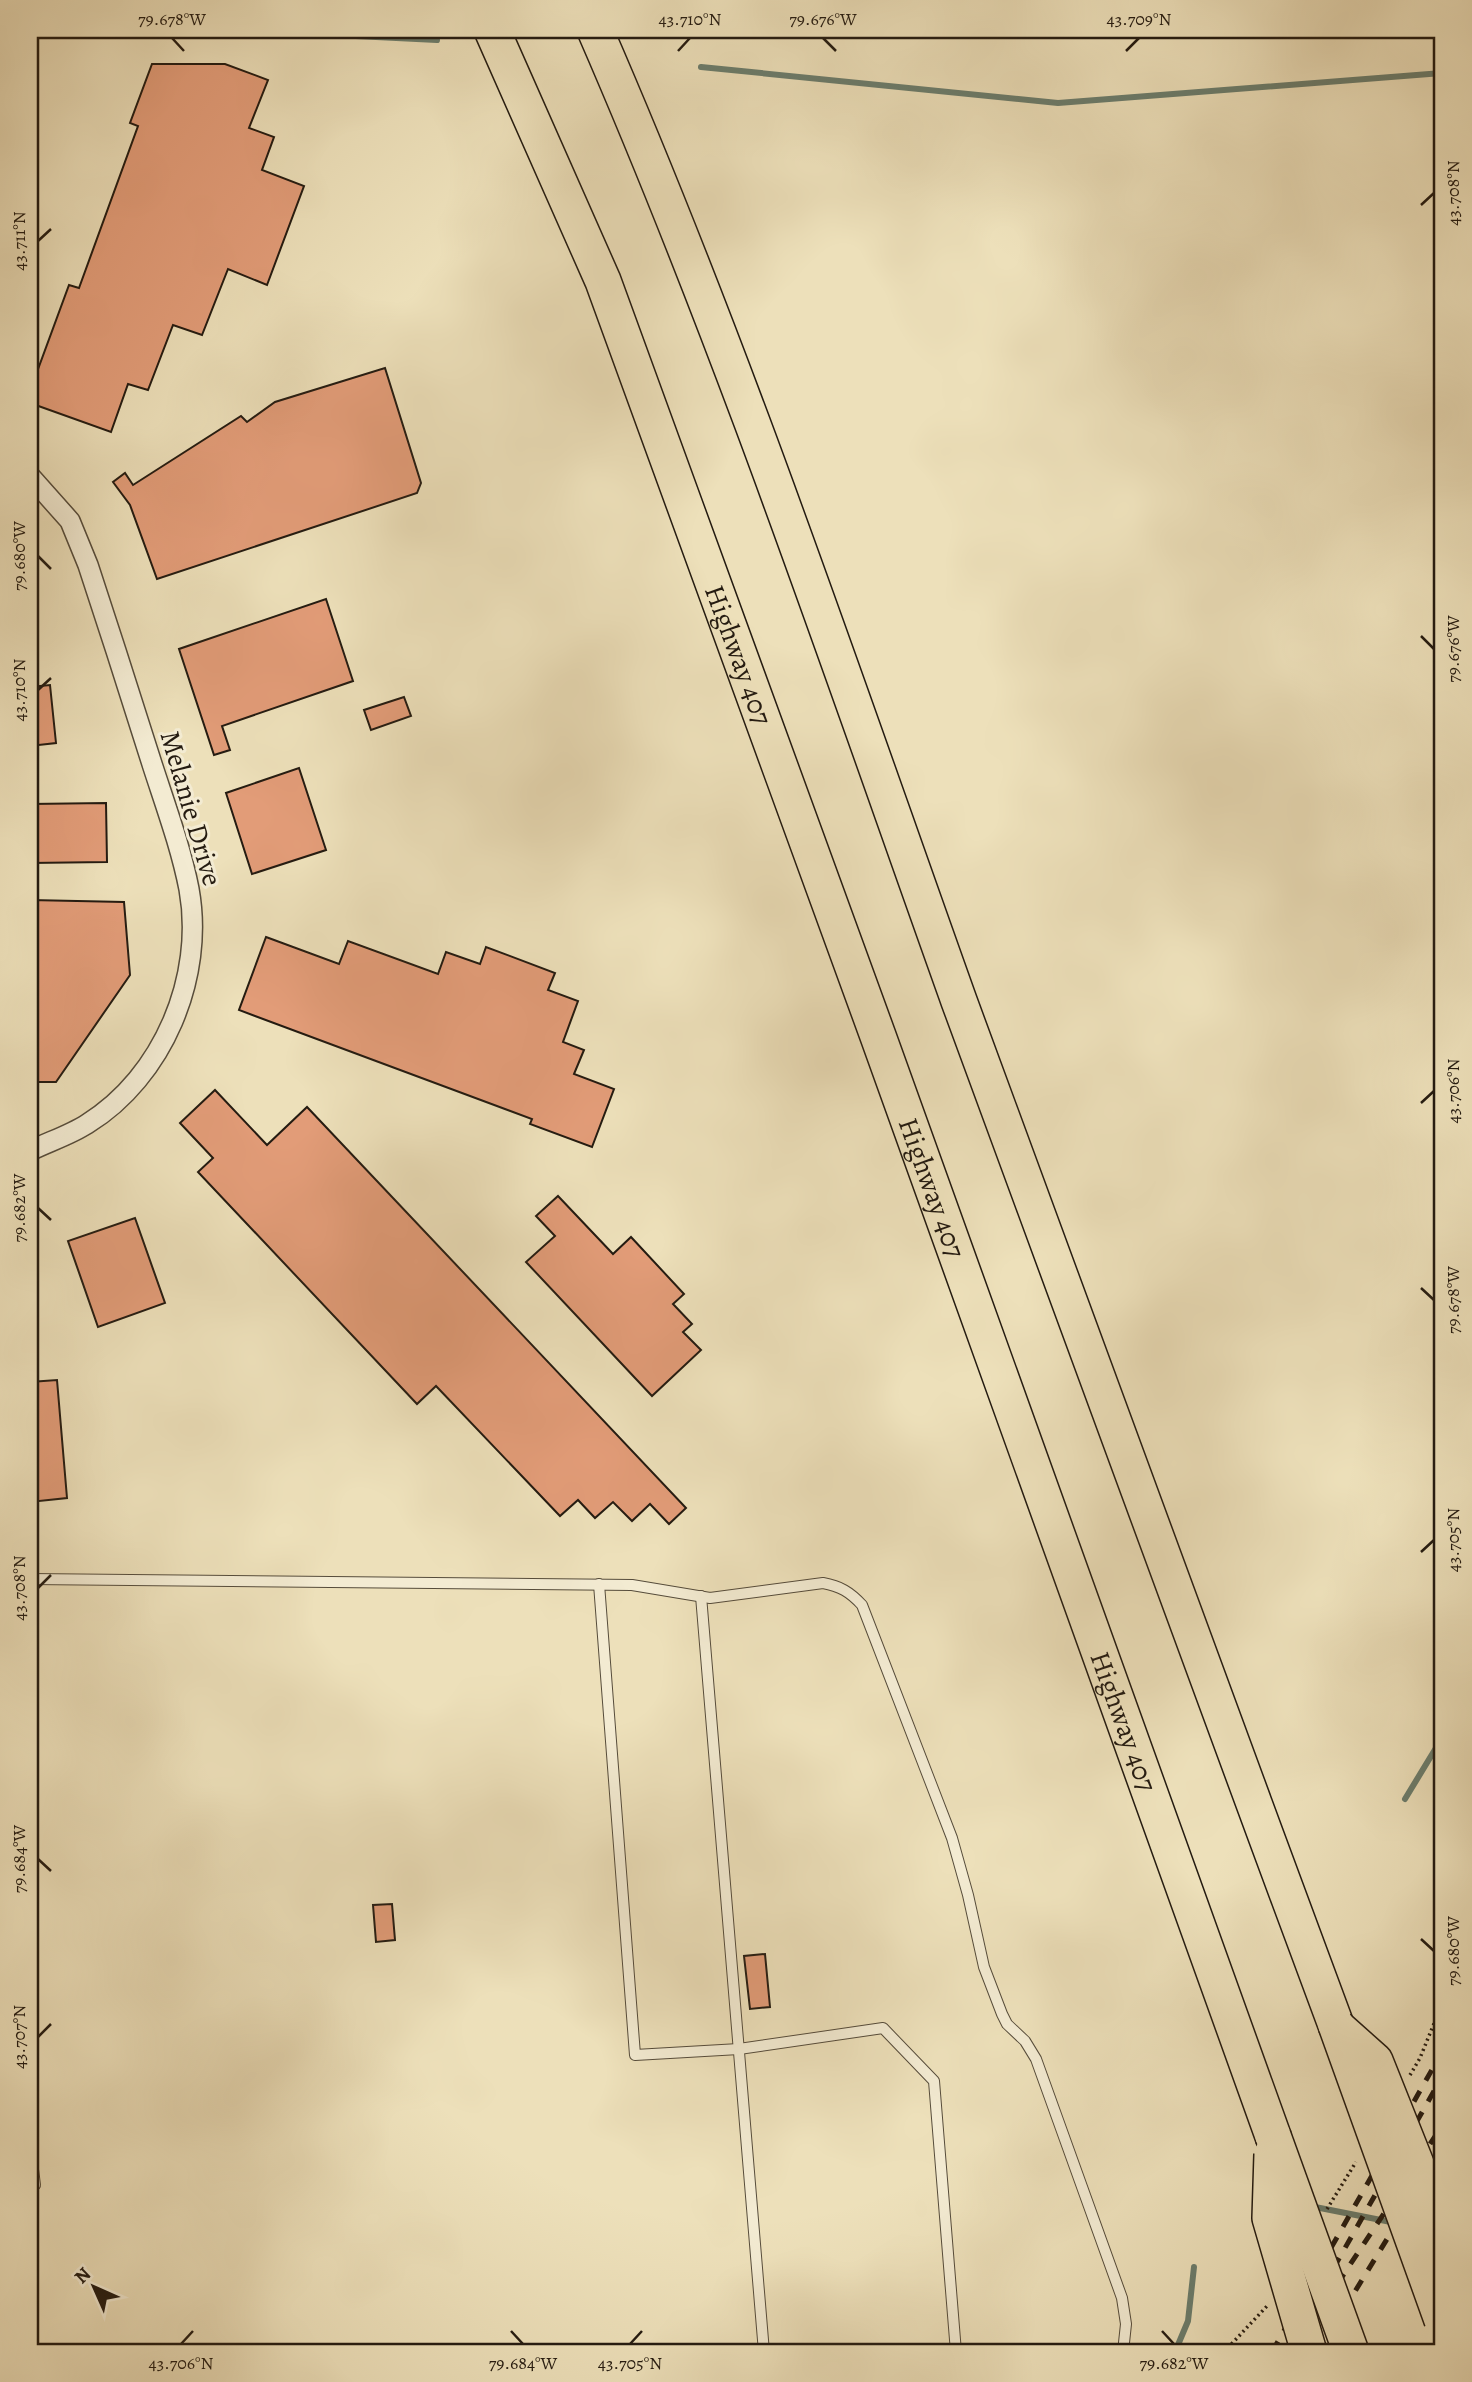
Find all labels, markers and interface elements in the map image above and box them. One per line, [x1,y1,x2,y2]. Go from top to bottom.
text: 79.678°W [138,7,206,31]
text: 43.710°N [659,7,721,31]
text: 79.676°W [789,7,857,31]
text: 43.709°N [1107,7,1171,31]
text: 43.708°N [1441,160,1465,226]
text: 43.711°N [7,211,31,271]
text: 79.680°W [7,521,31,591]
street label: Highway 407 [695,580,781,730]
text: 79.676°W [1441,615,1465,683]
text: 43.710°N [7,659,31,721]
street label: Melanie Drive [151,726,231,890]
text: 43.706°N [1441,1058,1465,1123]
street label: Highway 407 [889,1113,974,1263]
text: 79.682°W [7,1173,31,1243]
text: 79.678°W [1441,1266,1465,1334]
text: 43.705°N [1441,1508,1465,1572]
text: 43.708°N [7,1555,31,1621]
street label: Highway 407 [1080,1646,1166,1797]
text: 79.684°W [7,1824,31,1893]
text: 79.680°W [1441,1916,1465,1986]
text: 43.707°N [7,2005,31,2069]
north arrow [60,2252,130,2322]
text: N [69,2261,97,2290]
text: 43.706°N [149,2351,214,2375]
text: 79.684°W [489,2351,558,2375]
text: 43.705°N [598,2351,662,2375]
text: 79.682°W [1139,2351,1209,2375]

